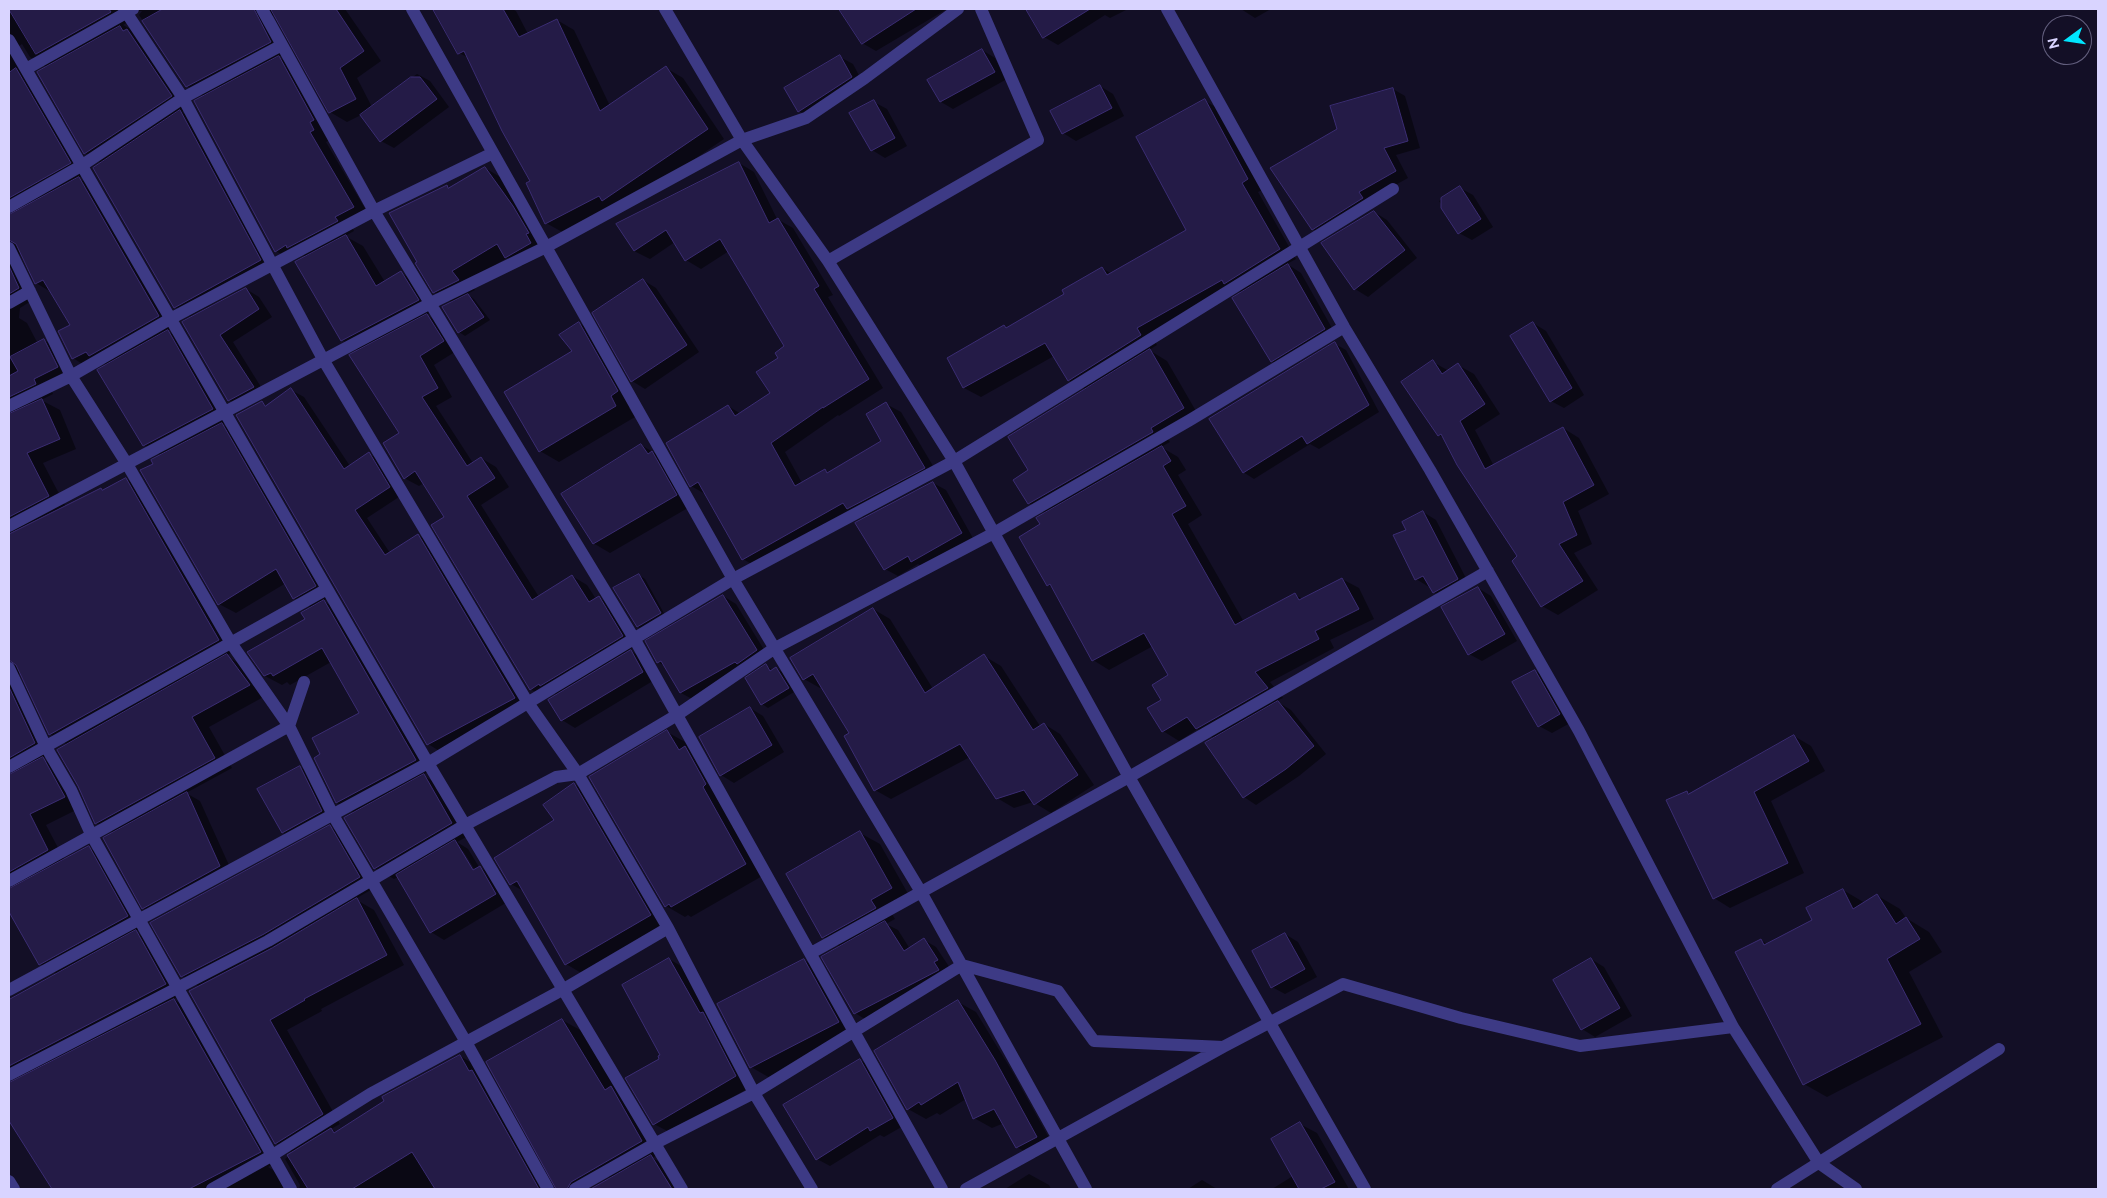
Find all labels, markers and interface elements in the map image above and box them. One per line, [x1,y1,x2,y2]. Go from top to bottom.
north arrow [2042,15,2092,65]
text: N [2044,36,2062,51]

